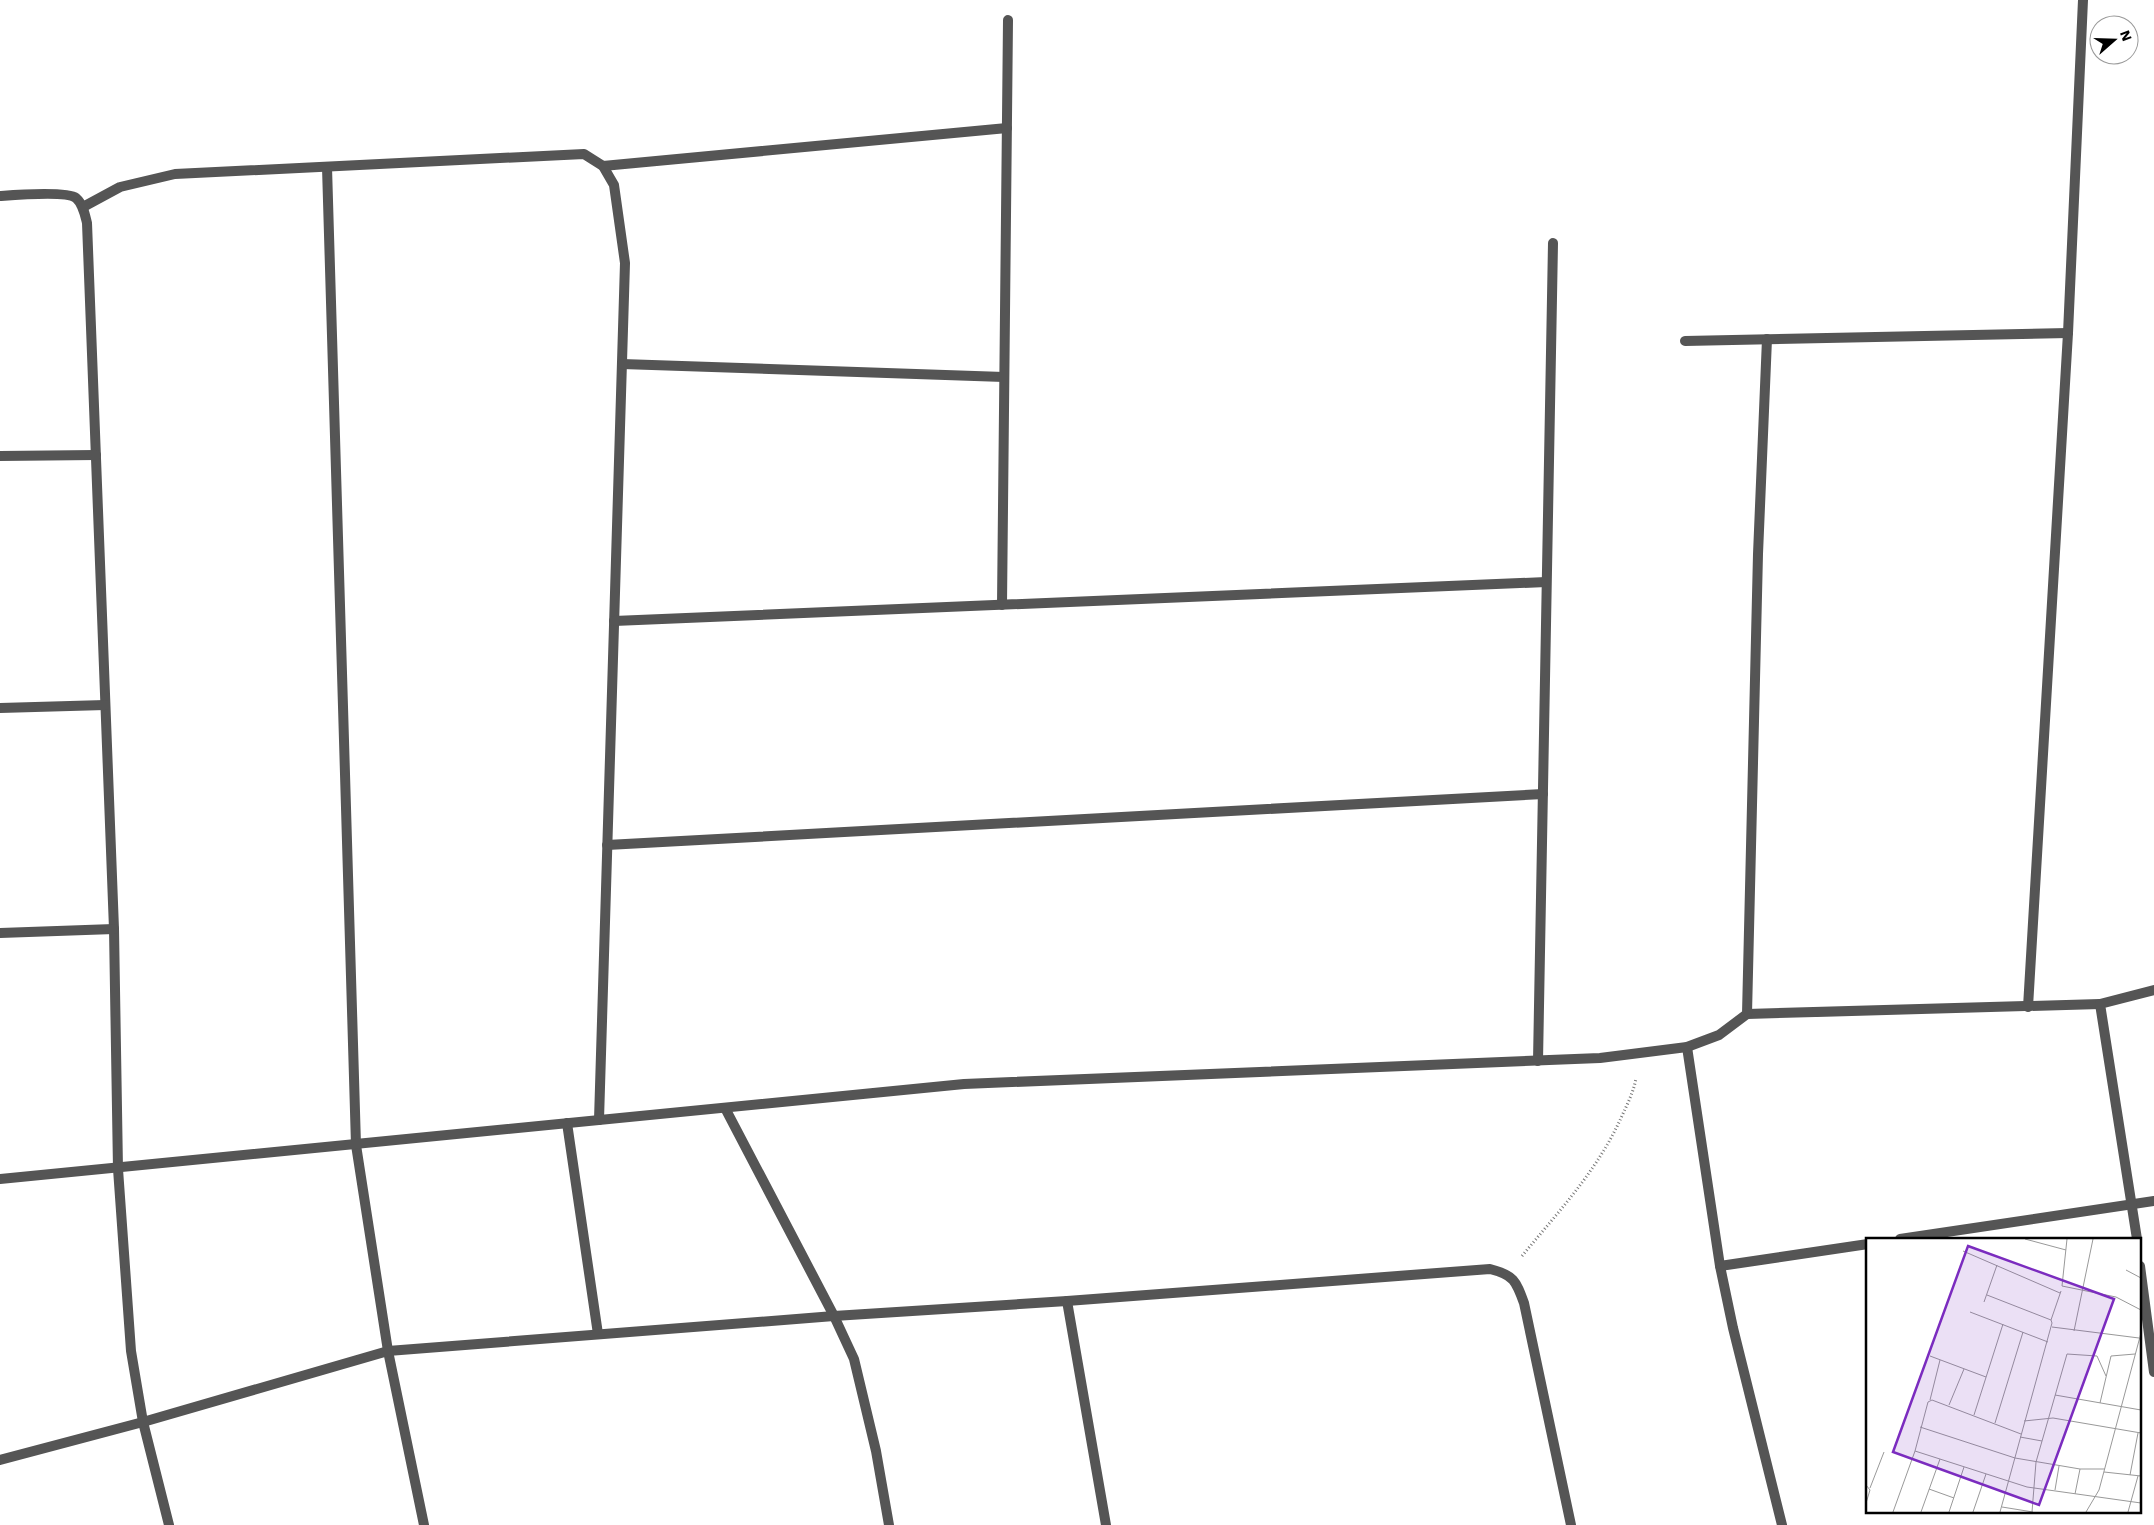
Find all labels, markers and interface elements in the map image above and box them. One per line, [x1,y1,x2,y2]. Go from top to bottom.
north arrow [2089,15,2139,65]
text: N [2117,28,2136,43]
inset map [1866,1238,2142,1512]

